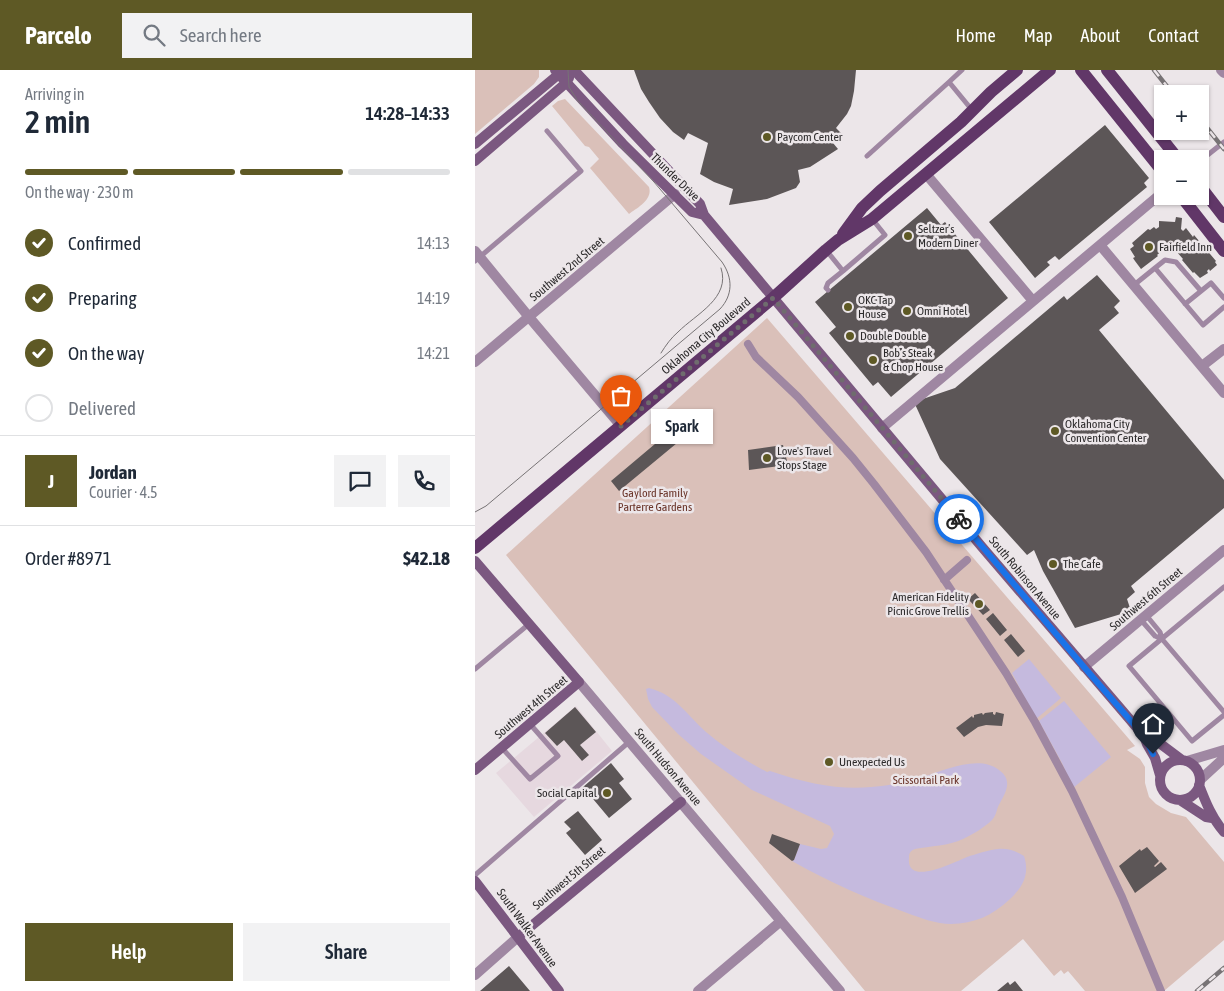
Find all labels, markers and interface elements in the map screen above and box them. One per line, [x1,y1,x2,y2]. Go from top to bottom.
search box [122,13,472,58]
icon: search [140,21,168,49]
text: Parcelo [25,22,92,49]
text: Search here [180,24,262,46]
text: Home [956,25,996,46]
text: Map [1024,25,1053,46]
text: About [1081,25,1120,46]
text: Contact [1148,25,1199,46]
text: Arriving in [25,85,85,103]
map controls [1154,85,1209,205]
button: + [1154,85,1209,140]
text: 14:28–14:33 [365,102,450,124]
text: 2 min [25,103,90,140]
place label: Paycom Center [777,130,843,144]
marker: Paycom Center [761,131,773,143]
street label: Thunder Drive [648,150,702,204]
button: − [1154,150,1209,205]
text: On the way · 230 m [25,183,134,201]
place label: Seltzer’s Modern Diner [918,222,979,250]
icon: check [25,229,53,257]
marker: Seltzer’s Modern Diner [902,230,914,242]
text: Confirmed [68,232,141,254]
street label: Southwest 2nd Street [527,233,607,304]
text: 14:13 [417,234,450,252]
place label: Fairfield Inn [1159,240,1212,254]
marker: Fairfield Inn [1143,241,1155,253]
icon: check [25,284,53,312]
text: Preparing [68,287,137,309]
text: 14:19 [417,289,450,307]
place label: OKC Tap House [858,293,894,321]
street label: Oklahoma City Boulevard [659,295,753,377]
marker: OKC Tap House [842,301,854,313]
place label: Omni Hotel [917,304,968,318]
marker: Omni Hotel [901,305,913,317]
place label: Double Double [860,329,926,343]
marker: Double Double [844,330,856,342]
icon: check [25,339,53,367]
text: On the way [68,342,145,364]
text: 14:21 [417,344,450,362]
place label: Bob’s Steak & Chop House [883,346,943,374]
marker: Bob’s Steak & Chop House [867,354,879,366]
pin [600,375,642,426]
icon: bag [607,382,635,410]
text: Delivered [68,397,136,419]
callout: Spark [651,408,713,444]
text: Spark [665,417,699,435]
place label: Oklahoma City Convention Center [1065,417,1147,445]
marker: Oklahoma City Convention Center [1049,425,1061,437]
place label: Love's Travel Stops Stage [777,444,833,472]
marker: Love's Travel Stops Stage [761,452,773,464]
button: chat [334,455,386,507]
button: phone [398,455,450,507]
text: Jordan [89,461,137,483]
text: J [48,470,54,492]
text: Courier · 4.5 [89,483,158,501]
park label: Gaylord Family Parterre Gardens [618,486,692,514]
courier [934,494,984,544]
icon: bike [945,505,973,533]
street label: South Robinson Avenue [986,534,1064,622]
text: Order #8971 [25,547,112,569]
text: $42.18 [403,547,450,569]
place label: The Cafe [1063,557,1101,571]
marker: The Cafe [1047,558,1059,570]
street label: Southwest 6th Street [1107,564,1186,633]
place label: American Fidelity Picnic Grove Trellis [887,590,969,618]
marker: American Fidelity Picnic Grove Trellis [973,598,985,610]
street label: Southwest 4th Street [492,672,571,741]
pin [1132,703,1174,754]
icon: home [1139,710,1167,738]
street label: South Hudson Avenue [632,726,704,808]
place label: Unexpected Us [839,755,905,769]
marker: Unexpected Us [823,756,835,768]
park label: Scissortail Park [893,773,960,787]
place label: Social Capital [537,786,598,800]
marker: Social Capital [601,787,613,799]
street label: Southwest 5th Street [530,843,609,912]
street label: South Walker Avenue [494,886,560,970]
button: Help [25,923,233,981]
button: Share [243,923,450,981]

